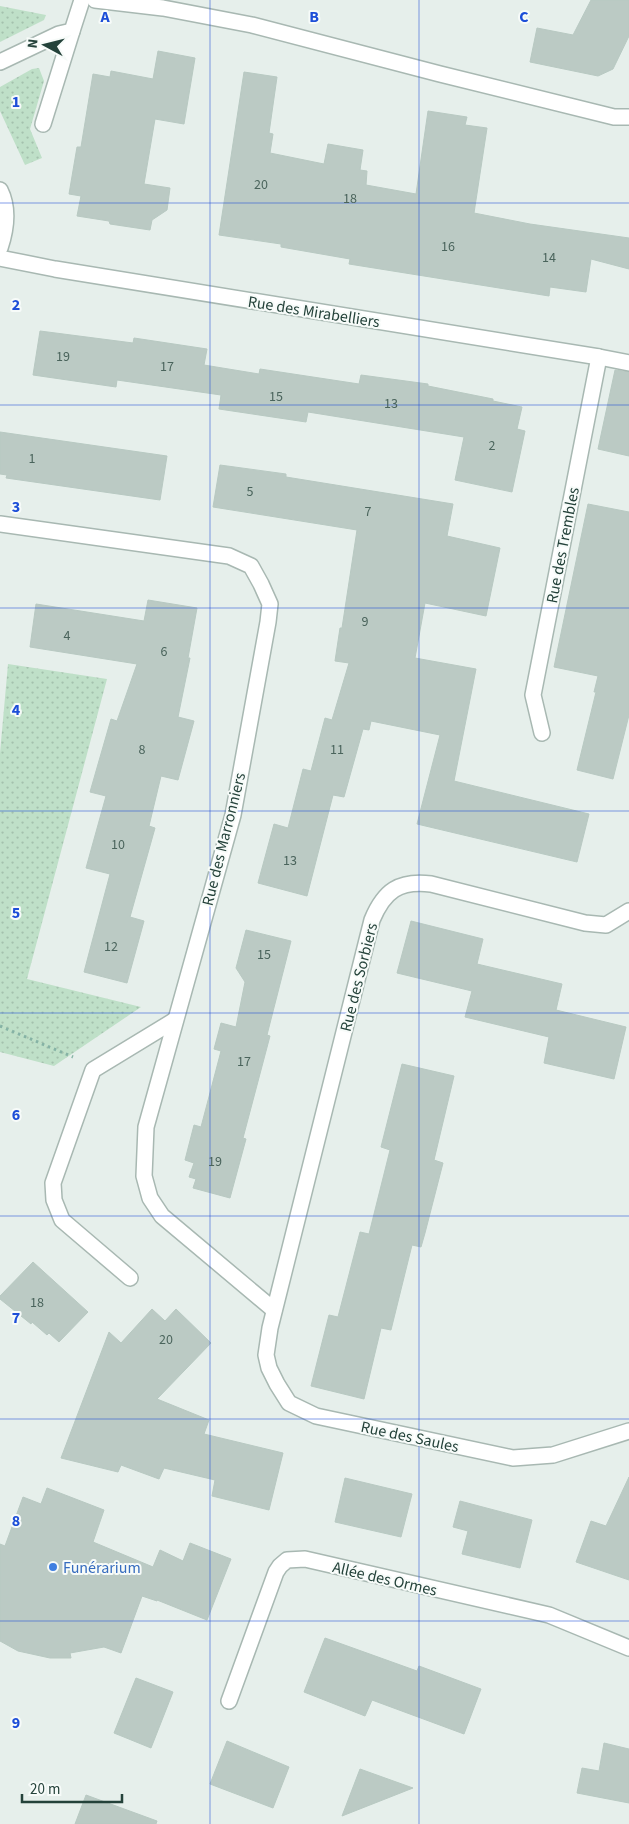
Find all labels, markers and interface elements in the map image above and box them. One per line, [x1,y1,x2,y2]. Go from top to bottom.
text: A [99,6,110,28]
text: B [309,6,319,28]
text: C [519,6,529,28]
north arrow [20,20,70,70]
text: N [23,38,44,49]
text: 1 [12,91,20,113]
house number: 20 [254,175,268,195]
house number: 18 [343,189,357,209]
house number: 16 [441,237,455,257]
house number: 14 [542,248,556,268]
street label: Rue des Mirabelliers [246,291,382,333]
text: 2 [12,294,20,316]
house number: 19 [56,347,70,367]
house number: 17 [160,357,174,377]
house number: 15 [269,387,283,407]
house number: 13 [384,394,398,414]
house number: 2 [489,436,496,456]
house number: 1 [29,449,36,469]
house number: 5 [247,482,254,502]
street label: Rue des Trembles [541,485,585,605]
text: 3 [12,496,20,518]
house number: 7 [365,502,372,522]
house number: 9 [362,612,369,632]
house number: 4 [64,626,71,646]
house number: 6 [161,642,168,662]
text: 4 [12,699,21,721]
house number: 8 [139,740,146,760]
house number: 11 [330,740,344,760]
street label: Rue des Marronniers [197,770,251,908]
house number: 10 [111,835,125,855]
house number: 13 [283,851,297,871]
text: 5 [12,902,20,924]
street label: Rue des Sorbiers [335,920,383,1034]
house number: 12 [104,937,118,957]
house number: 15 [257,945,271,965]
house number: 17 [237,1052,251,1072]
text: 6 [12,1104,20,1126]
house number: 19 [208,1152,222,1172]
house number: 18 [30,1293,44,1313]
text: 7 [12,1307,20,1329]
house number: 20 [159,1330,173,1350]
street label: Rue des Saules [359,1416,461,1458]
text: 8 [12,1510,20,1532]
street label: Allée des Ormes [330,1556,440,1602]
place label: Funérarium [63,1557,141,1579]
marker: Funérarium [47,1561,59,1573]
text: 9 [12,1712,20,1734]
scale bar [22,1772,122,1804]
text: 20 m [30,1779,60,1800]

